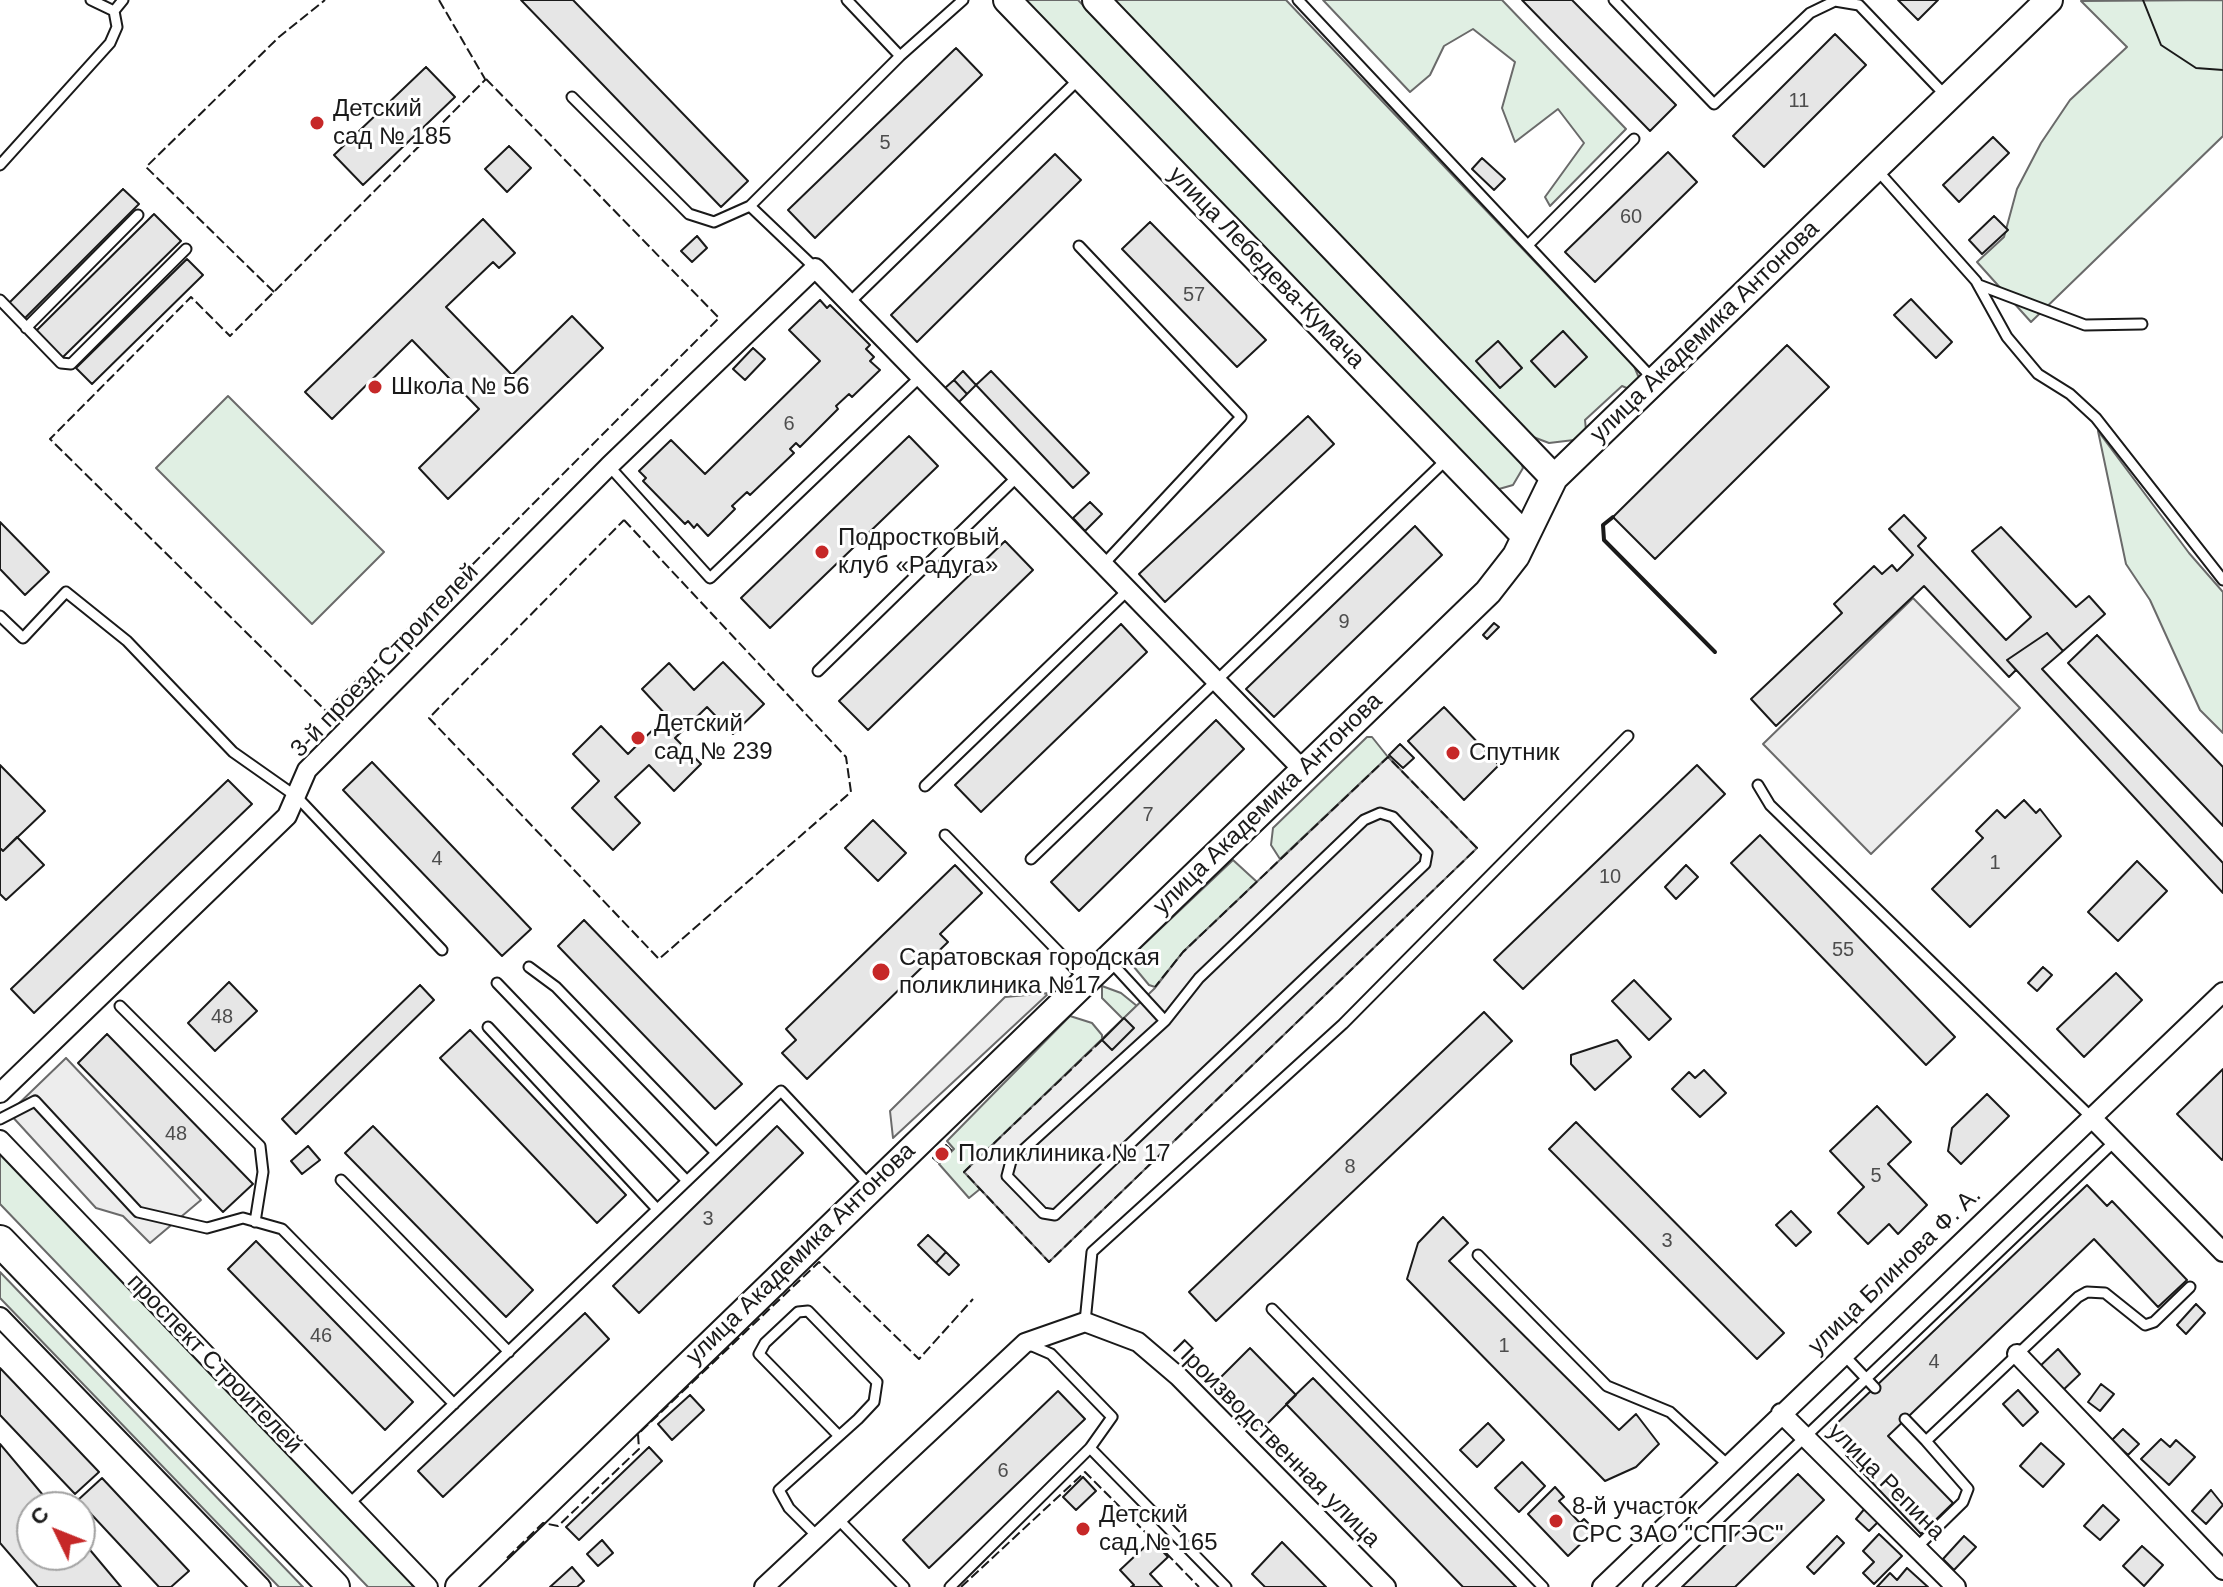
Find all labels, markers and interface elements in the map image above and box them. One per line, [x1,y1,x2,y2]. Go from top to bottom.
house number: 11 [1789,89,1809,113]
place label: Детский сад № 185 [333,95,451,151]
marker: Детский сад № 185 [308,114,326,132]
house number: 5 [879,131,891,155]
street label: улица Лебедева-Кумача [1162,161,1370,375]
house number: 60 [1620,205,1642,229]
street label: улица Академика Антонова [1585,215,1825,449]
house number: 57 [1183,283,1205,307]
place label: Школа № 56 [391,373,530,401]
marker: Школа № 56 [366,378,384,396]
house number: 6 [783,412,795,436]
place label: Подростковый клуб «Радуга» [838,524,999,580]
marker: Подростковый клуб «Радуга» [813,543,831,561]
street label: 3-й проезд Строителей [285,558,485,764]
house number: 9 [1338,610,1350,634]
street label: улица Академика Антонова [1148,687,1388,921]
place label: Детский сад № 239 [654,710,772,766]
marker: Детский сад № 239 [629,729,647,747]
place label: Спутник [1469,739,1559,767]
marker: Спутник [1444,744,1462,762]
house number: 7 [1142,803,1154,827]
house number: 4 [431,847,443,871]
house number: 1 [1989,851,2001,875]
house number: 10 [1599,865,1621,889]
house number: 55 [1832,938,1854,962]
place label: Саратовская городская поликлиника №17 [899,944,1160,1000]
marker: Саратовская городская поликлиника №17 [870,961,892,983]
house number: 48 [211,1005,233,1029]
house number: 48 [165,1122,187,1146]
street label: улица Академика Антонова [681,1137,921,1371]
place label: Поликлиника № 17 [958,1140,1170,1168]
marker: Поликлиника № 17 [933,1145,951,1163]
house number: 8 [1344,1155,1356,1179]
house number: 5 [1870,1164,1882,1188]
street label: улица Блинова Ф. А. [1803,1181,1987,1361]
house number: 3 [702,1207,714,1231]
house number: 3 [1661,1229,1673,1253]
street label: проспект Строителей [121,1268,307,1460]
house number: 46 [310,1324,332,1348]
street label: Производственная улица [1166,1334,1386,1554]
house number: 1 [1498,1334,1510,1358]
house number: 4 [1928,1350,1940,1374]
street label: улица Репина [1821,1417,1951,1547]
house number: 6 [997,1459,1009,1483]
north arrow [16,1491,96,1571]
place label: 8-й участок СРС ЗАО "СПГЭС" [1572,1493,1784,1549]
text: С [25,1501,54,1530]
place label: Детский сад № 165 [1099,1501,1217,1557]
marker: 8-й участок СРС ЗАО "СПГЭС" [1547,1512,1565,1530]
marker: Детский сад № 165 [1074,1520,1092,1538]

